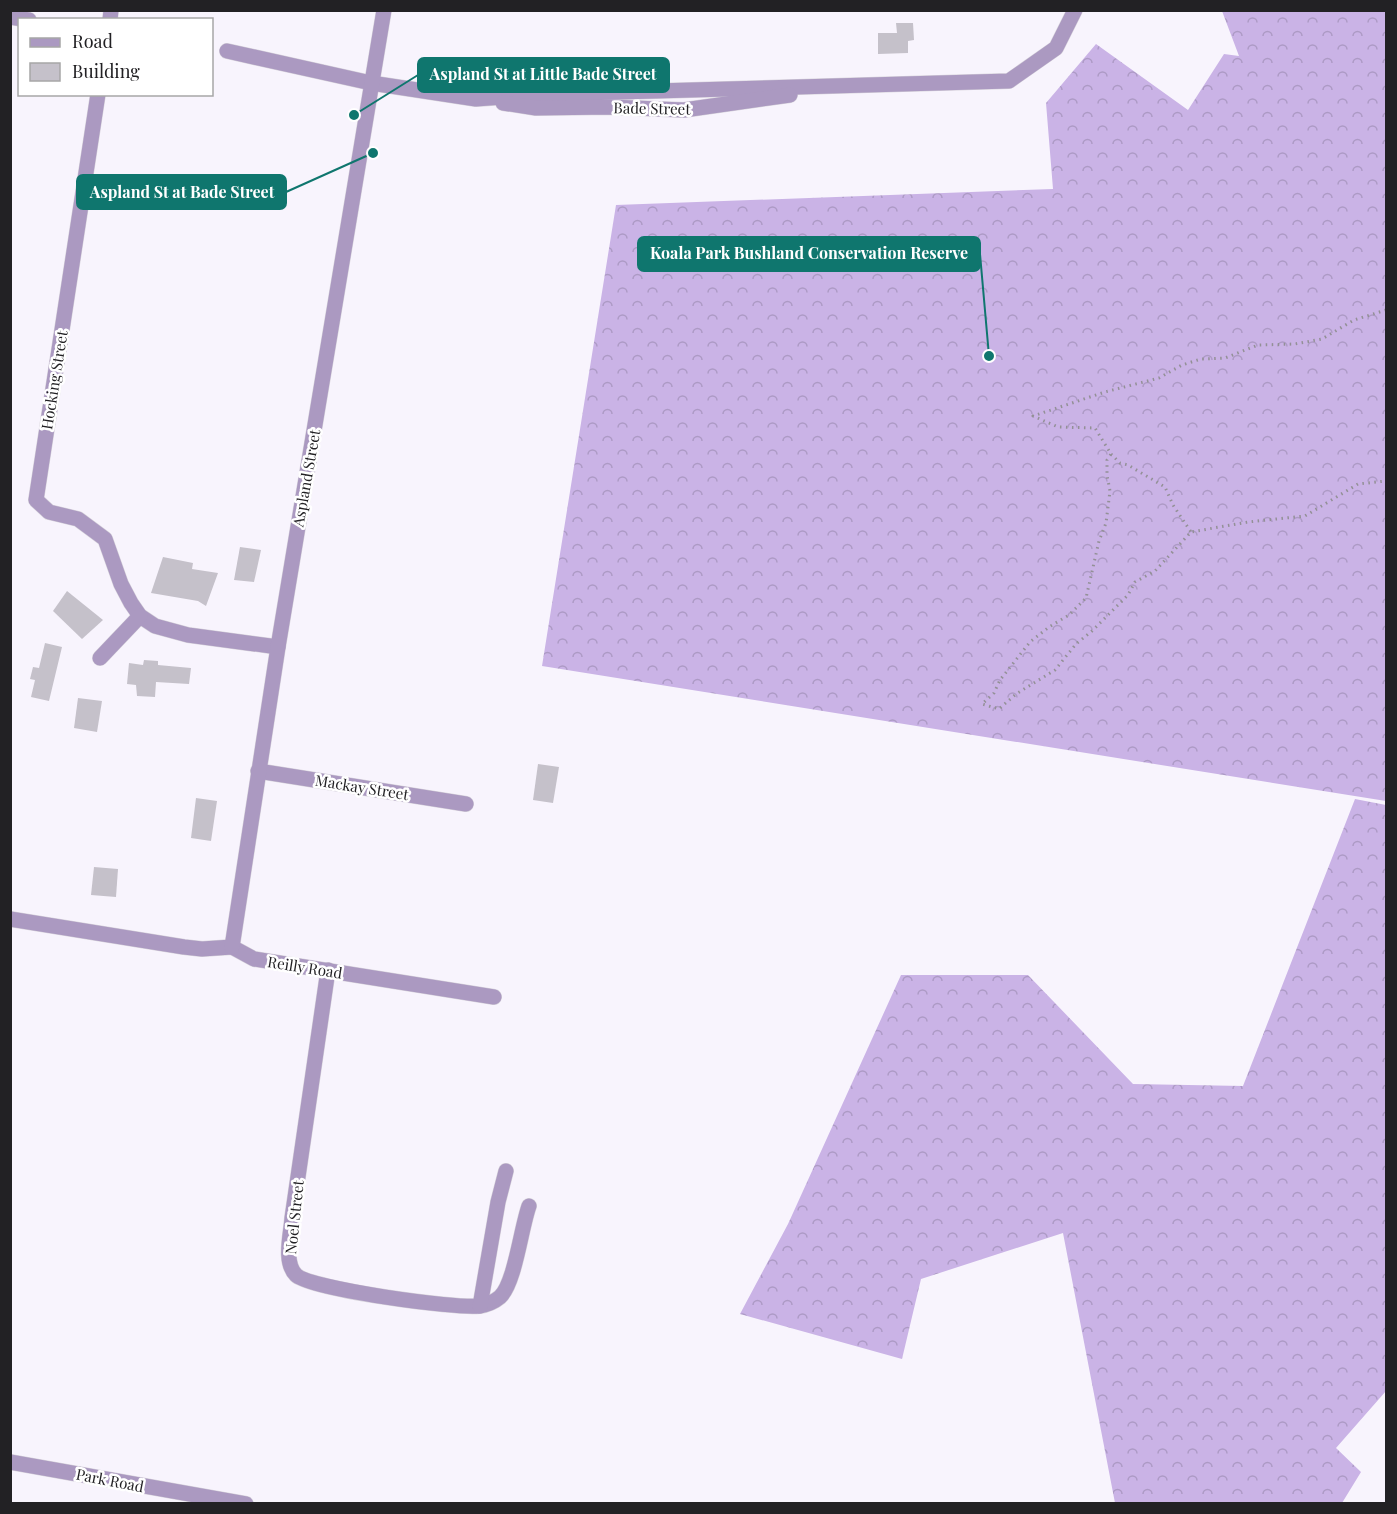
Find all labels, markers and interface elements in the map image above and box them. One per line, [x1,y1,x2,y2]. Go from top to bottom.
legend [18,18,213,96]
text: Road [72,29,113,53]
callout: Aspland St at Little Bade Street [418,58,669,92]
text: Building [72,59,140,83]
text: Aspland St at Little Bade Street [429,63,657,84]
street label: Bade Street [613,97,691,119]
callout: Aspland St at Bade Street [77,175,286,209]
text: Aspland St at Bade Street [89,181,275,202]
callout: Koala Park Bushland Conservation Reserve [638,237,980,271]
text: Koala Park Bushland Conservation Reserve [650,242,968,263]
street label: Hocking Street [36,328,72,431]
street label: Aspland Street [287,427,325,529]
street label: Mackay Street [314,770,411,804]
street label: Reilly Road [266,951,344,983]
street label: Noel Street [280,1178,308,1255]
street label: Park Road [74,1464,146,1496]

